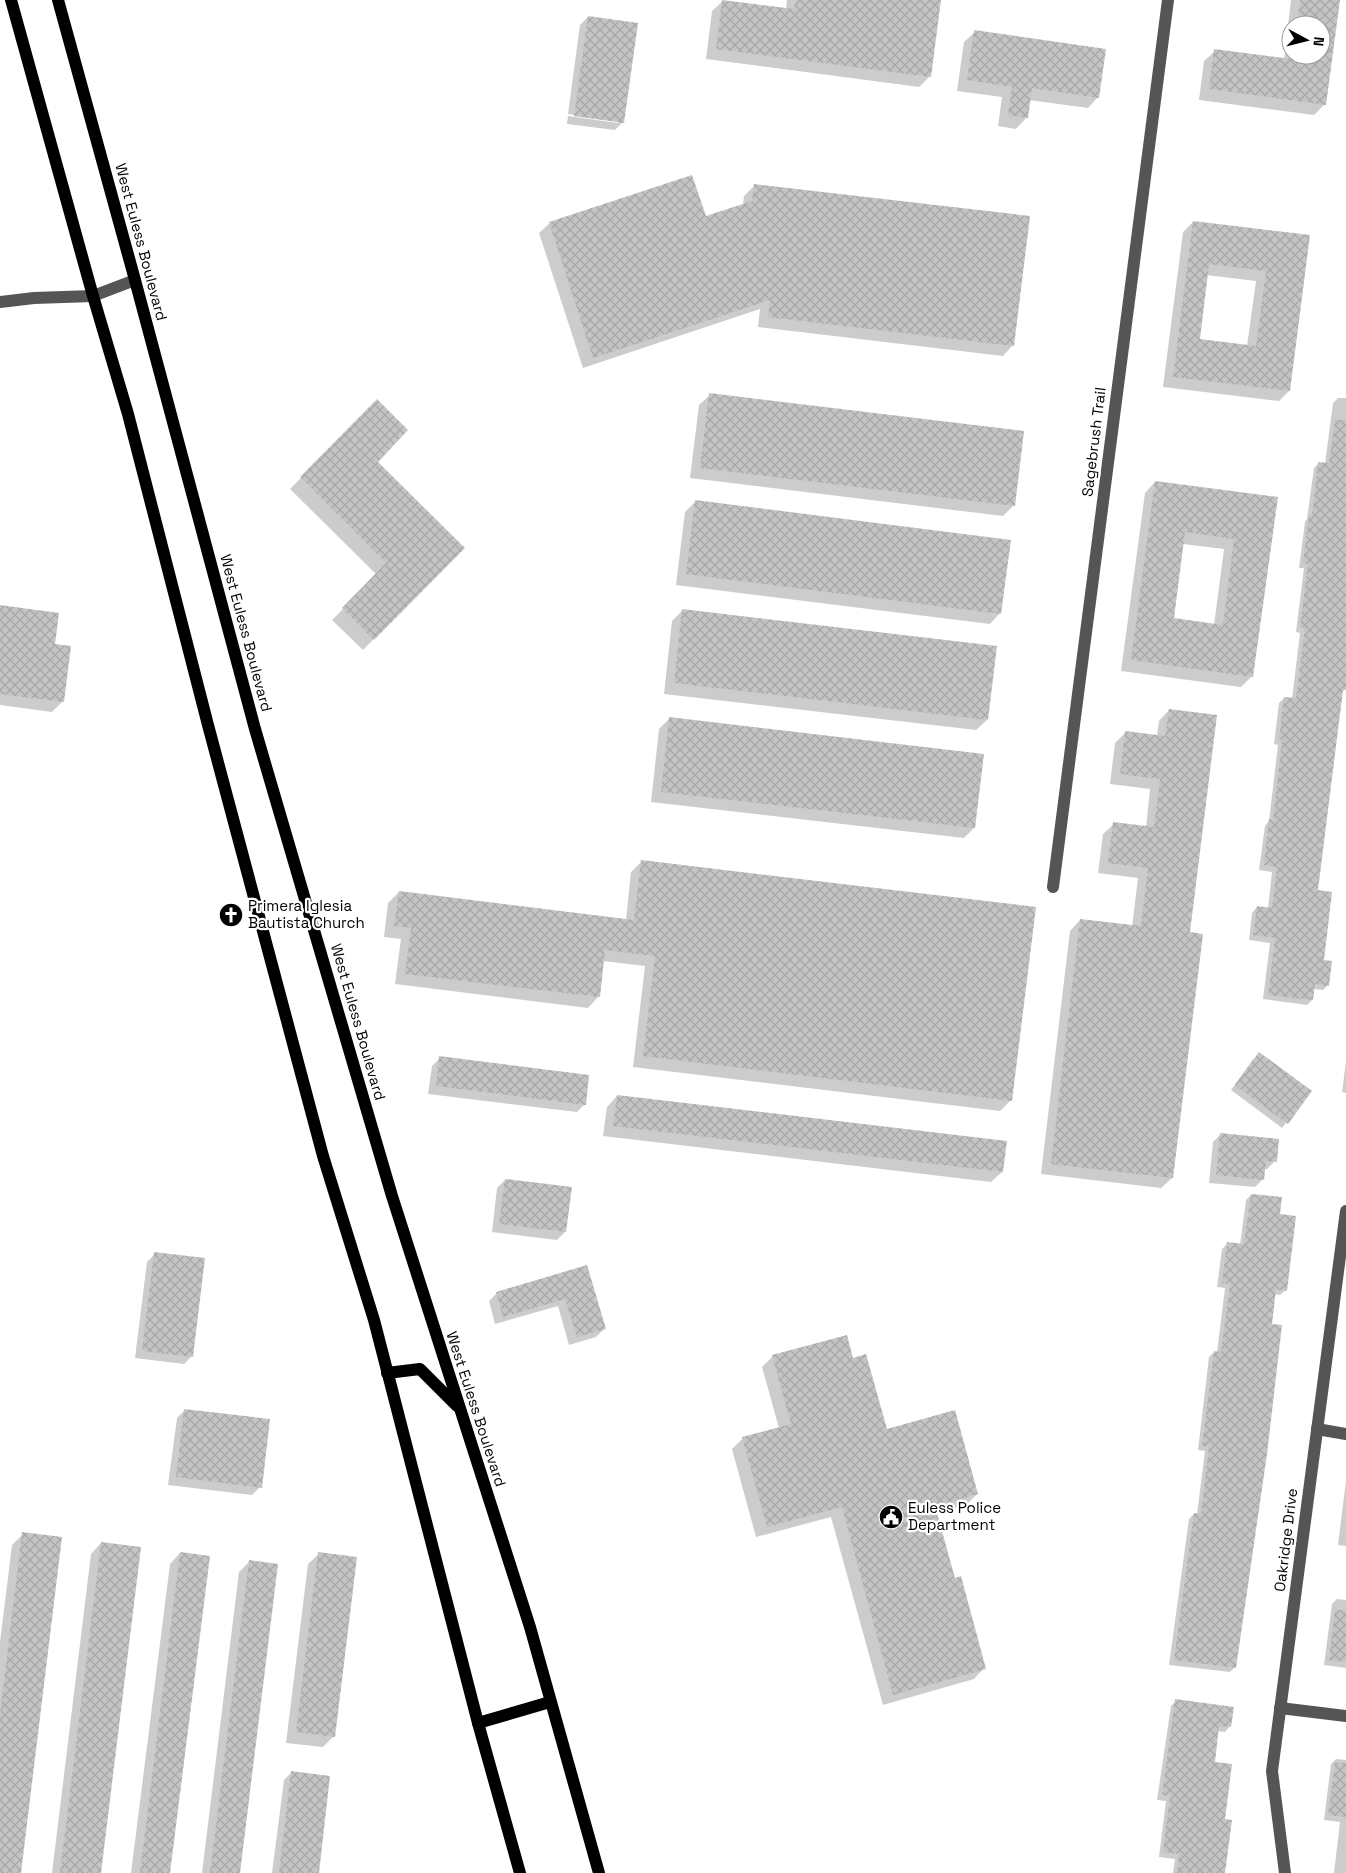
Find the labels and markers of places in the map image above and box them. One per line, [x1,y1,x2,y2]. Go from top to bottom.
place label: Primera Iglesia Bautista Church [248,896,365,932]
church icon: Primera Iglesia Bautista Church [218,902,244,928]
place label: Euless Police Department [908,1498,1001,1534]
public building icon: Euless Police Department [878,1504,904,1530]

